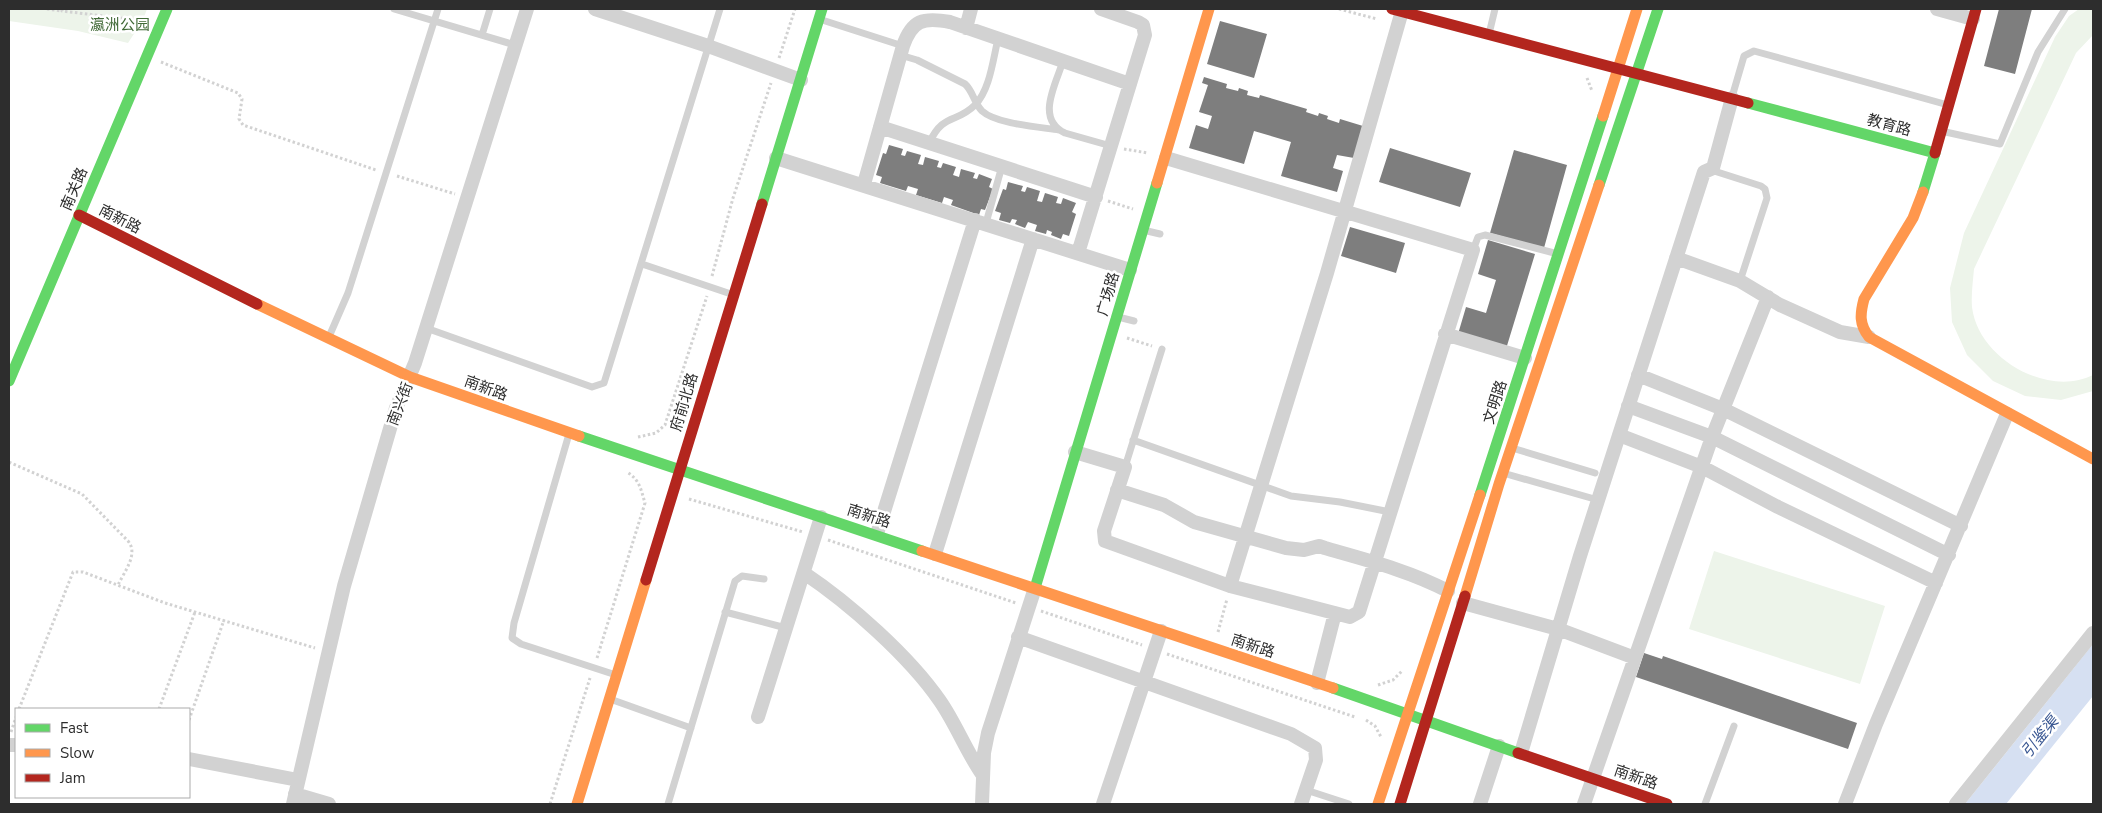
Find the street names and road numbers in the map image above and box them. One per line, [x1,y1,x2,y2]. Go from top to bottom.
street label: 教育路 [1865,110,1913,140]
street label: 南关路 [56,164,92,214]
street label: 南新路 [95,200,145,238]
street label: 广场路 [1092,270,1124,318]
street label: 府前北路 [666,370,702,434]
street label: 南新路 [461,371,511,405]
street label: 文明路 [1479,378,1511,426]
street label: 南兴街 [383,379,417,429]
street label: 南新路 [845,500,893,532]
street label: 南新路 [1229,630,1277,662]
street label: 南新路 [1611,760,1661,794]

